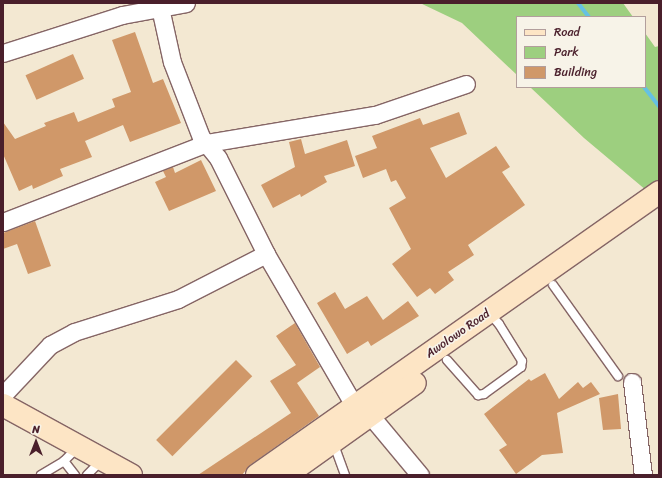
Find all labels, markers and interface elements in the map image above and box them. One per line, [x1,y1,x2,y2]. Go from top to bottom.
legend [516,16,646,88]
text: Road [554,21,580,43]
text: Park [554,41,579,63]
text: Building [554,61,597,83]
street label: Awolowo Road [423,307,493,361]
text: N [32,420,40,439]
north arrow [16,422,56,462]

